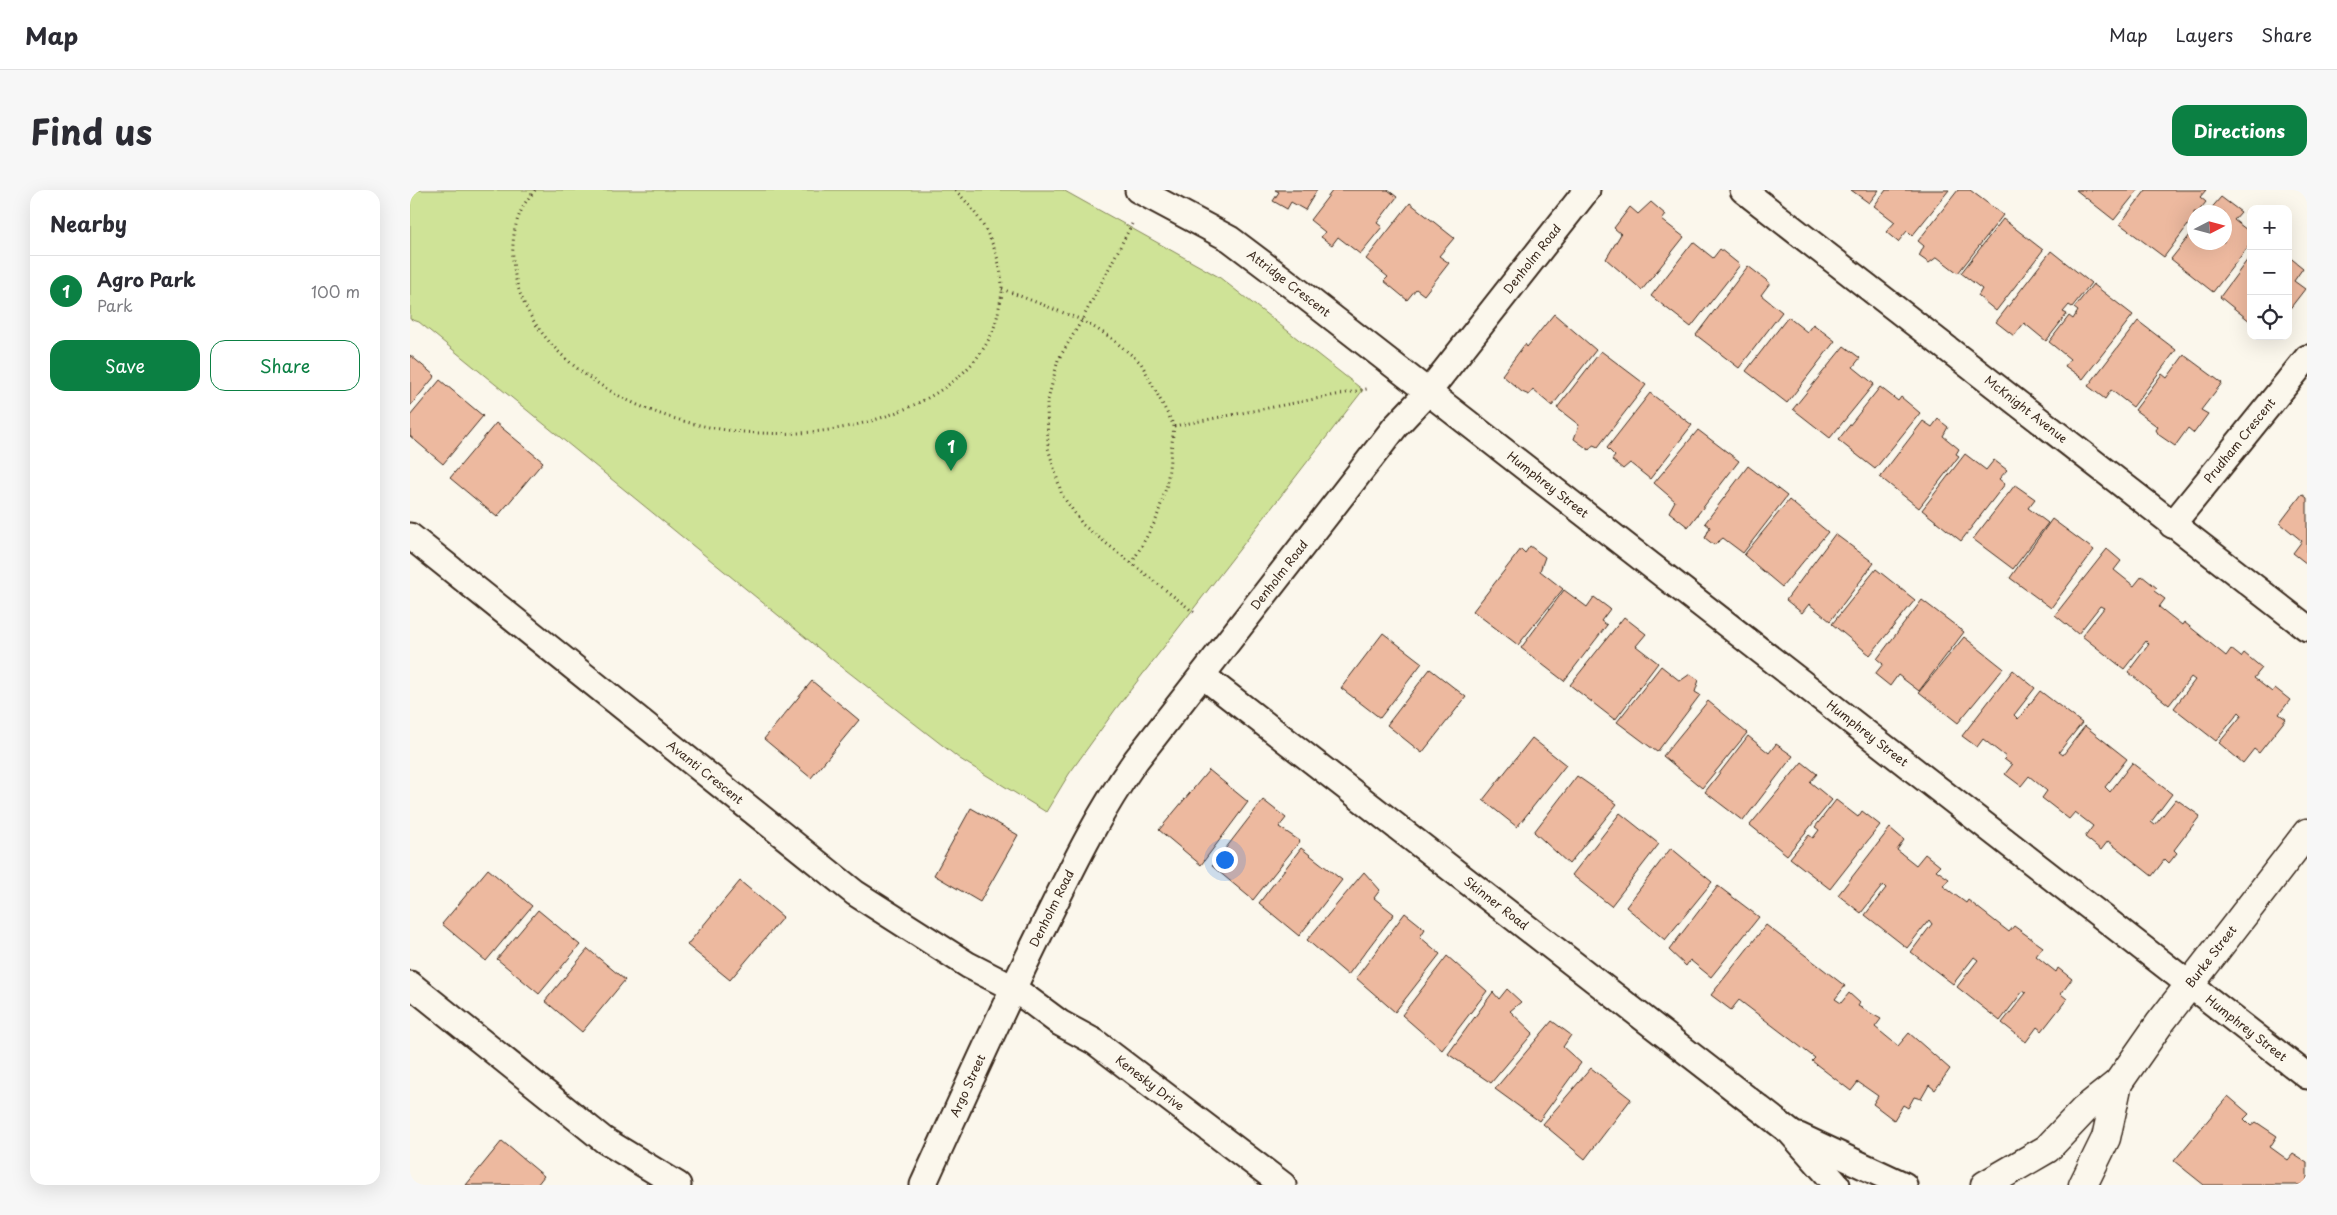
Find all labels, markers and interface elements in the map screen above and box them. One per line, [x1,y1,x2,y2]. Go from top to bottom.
text: Map [25,17,78,53]
text: Map [2109,21,2148,48]
text: Layers [2176,21,2233,48]
text: Share [2261,21,2312,48]
text: Find us [30,104,152,157]
button: Directions [2172,105,2307,156]
north arrow [2187,205,2232,250]
map controls [2247,205,2292,340]
button: + [2247,205,2292,250]
text: Nearby [50,207,127,239]
street label: Denholm Road [1499,220,1565,297]
street label: Attridge Crescent [1244,245,1335,321]
button: − [2247,250,2292,295]
text: Agro Park [97,265,196,293]
text: 1 [62,279,70,303]
text: 100 m [311,279,360,303]
text: Park [97,293,133,317]
button: locate [2247,295,2292,340]
button: Save [50,340,200,391]
button: Share [210,340,360,391]
street label: McKnight Avenue [1981,371,2072,447]
street label: Prudham Crescent [2199,394,2279,487]
pin: 1 [935,430,967,471]
street label: Humphrey Street [1504,447,1593,522]
street label: Denholm Road [1246,536,1312,613]
street label: Humphrey Street [1823,696,1912,770]
street label: Avanti Crescent [663,735,748,808]
your location [1212,847,1238,873]
street label: Denholm Road [1024,866,1078,950]
street label: Skinner Road [1460,872,1533,934]
street label: Burke Street [2181,921,2240,991]
street label: Humphrey Street [2202,990,2291,1065]
street label: Argo Street [945,1051,989,1120]
street label: Kenesky Drive [1112,1051,1188,1115]

